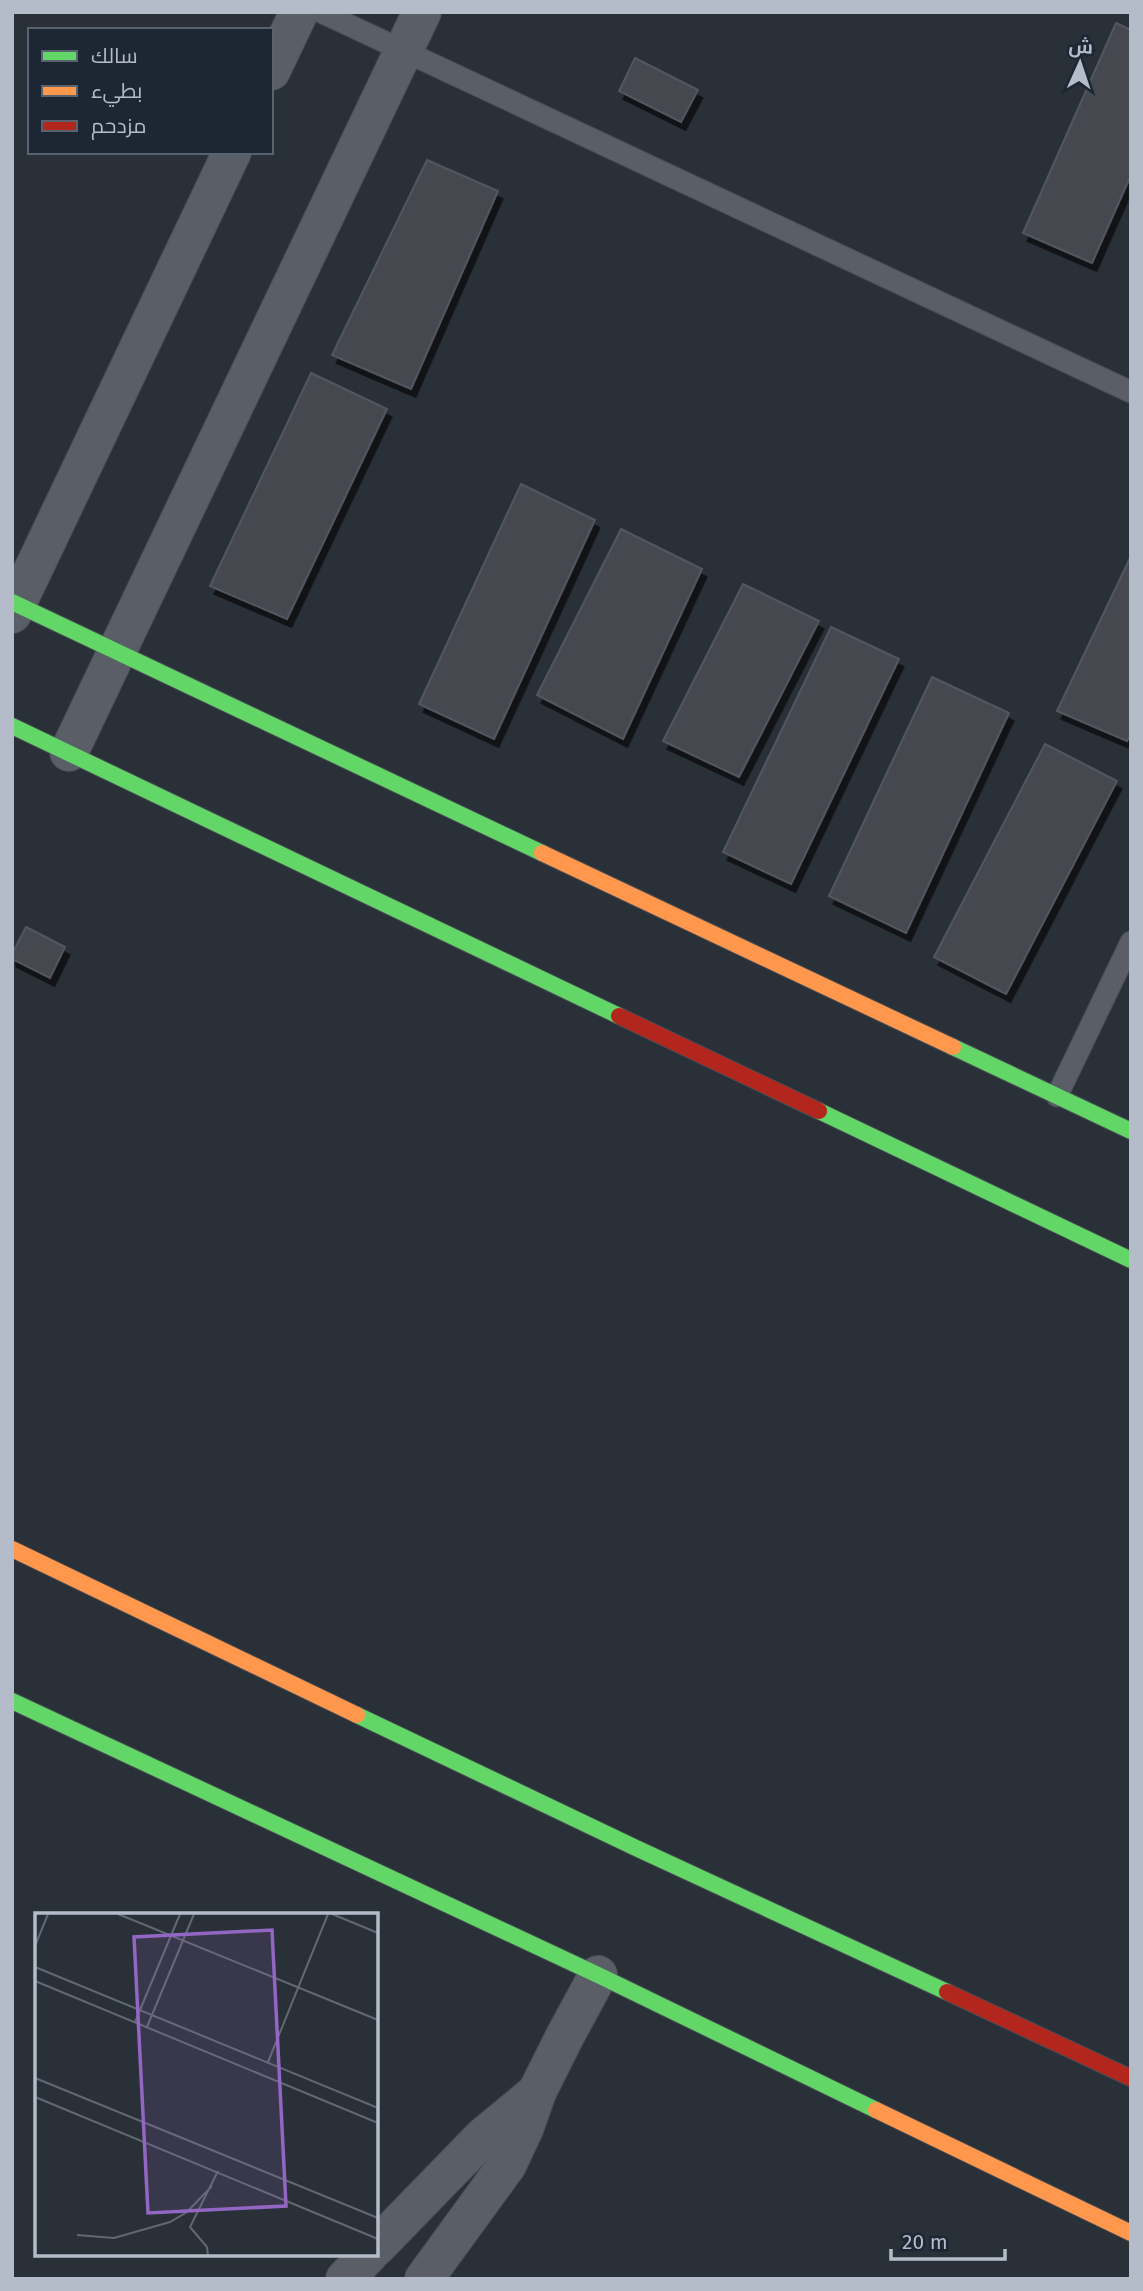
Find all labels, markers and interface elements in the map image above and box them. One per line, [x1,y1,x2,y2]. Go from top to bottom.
legend [28,28,273,154]
north arrow [1045,28,1115,98]
text: ش [1068,34,1094,59]
text: سالك [91,43,138,69]
text: بطيء [91,78,142,107]
text: مزدحم [91,113,146,140]
inset map [35,1913,378,2256]
scale bar [891,2218,1005,2262]
text: 20 m [902,2229,948,2255]

